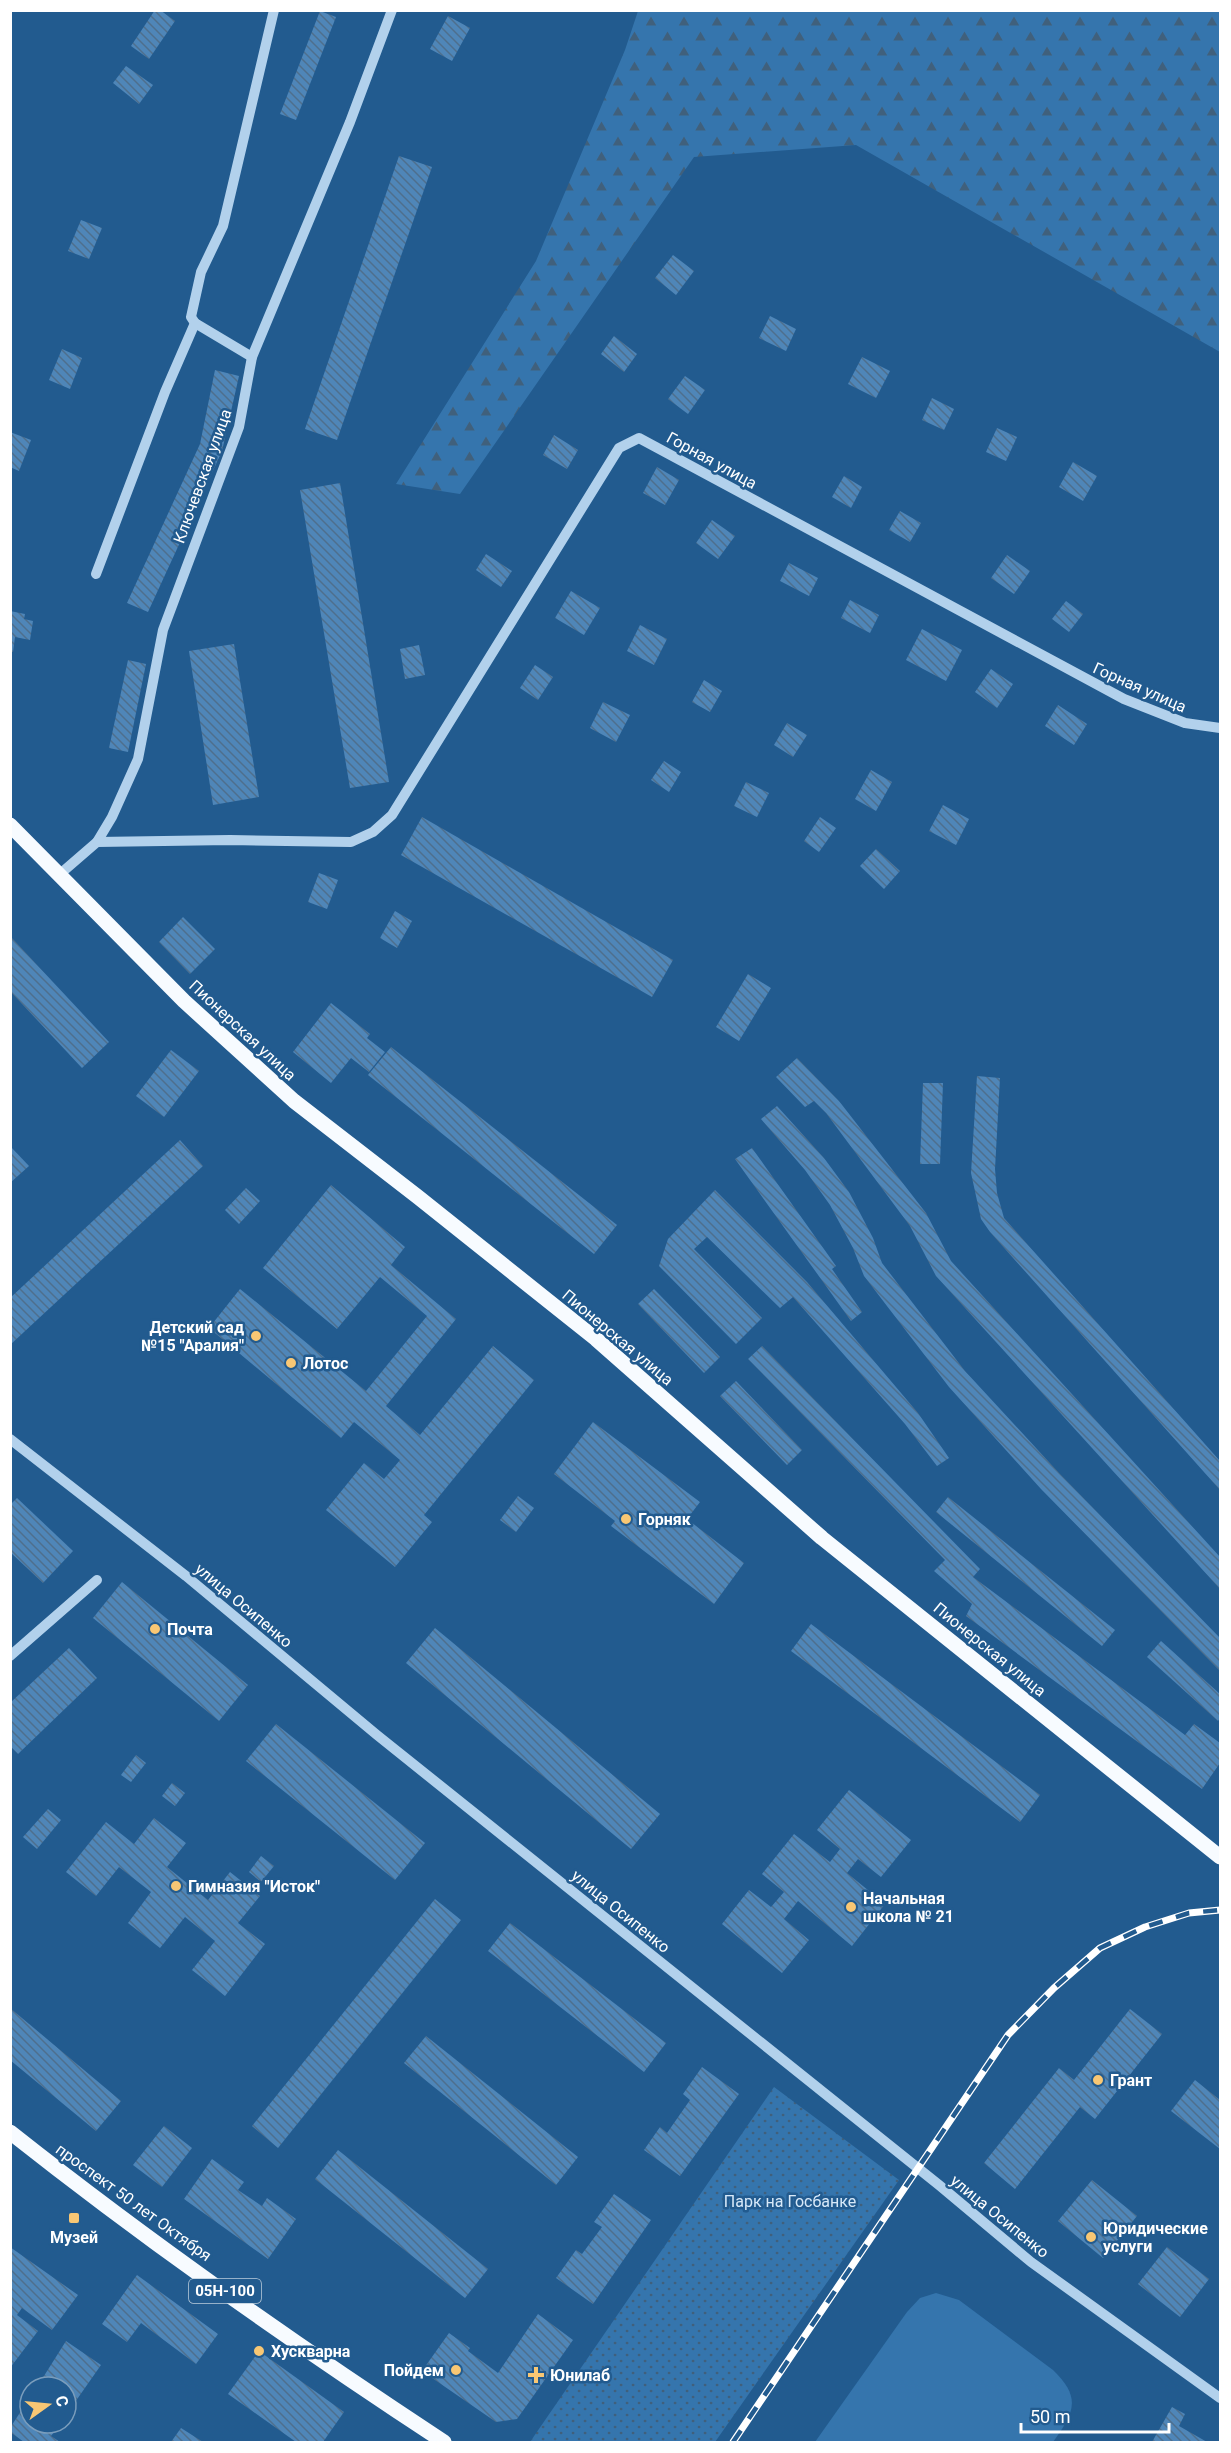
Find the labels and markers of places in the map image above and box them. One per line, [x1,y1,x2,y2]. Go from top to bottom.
place label: Детский сад №15 "Аралия" [141,1318,244,1355]
marker: Детский сад №15 "Аралия" [249,1329,263,1343]
place label: Лотос [303,1354,348,1373]
marker: Лотос [284,1356,298,1370]
place label: Горняк [638,1510,692,1529]
marker: Горняк [619,1512,633,1526]
place label: Почта [167,1620,213,1639]
marker: Почта [148,1622,162,1636]
place label: Гимназия "Исток" [188,1877,320,1896]
marker: Гимназия "Исток" [169,1879,183,1893]
place label: Начальная школа № 21 [863,1889,954,1926]
marker: Начальная школа № 21 [844,1900,858,1914]
place label: Грант [1110,2071,1152,2090]
marker: Грант [1091,2073,1105,2087]
marker: Музей [67,2211,81,2225]
place label: Юридические услуги [1103,2219,1208,2256]
place label: Музей [50,2228,98,2247]
marker: Юридические услуги [1084,2230,1098,2244]
place label: Хускварна [271,2342,351,2361]
marker: Хускварна [252,2344,266,2358]
place label: Пойдем [384,2361,444,2380]
marker: Пойдем [449,2363,463,2377]
marker: Юнилаб [527,2366,545,2384]
place label: Юнилаб [550,2366,610,2385]

